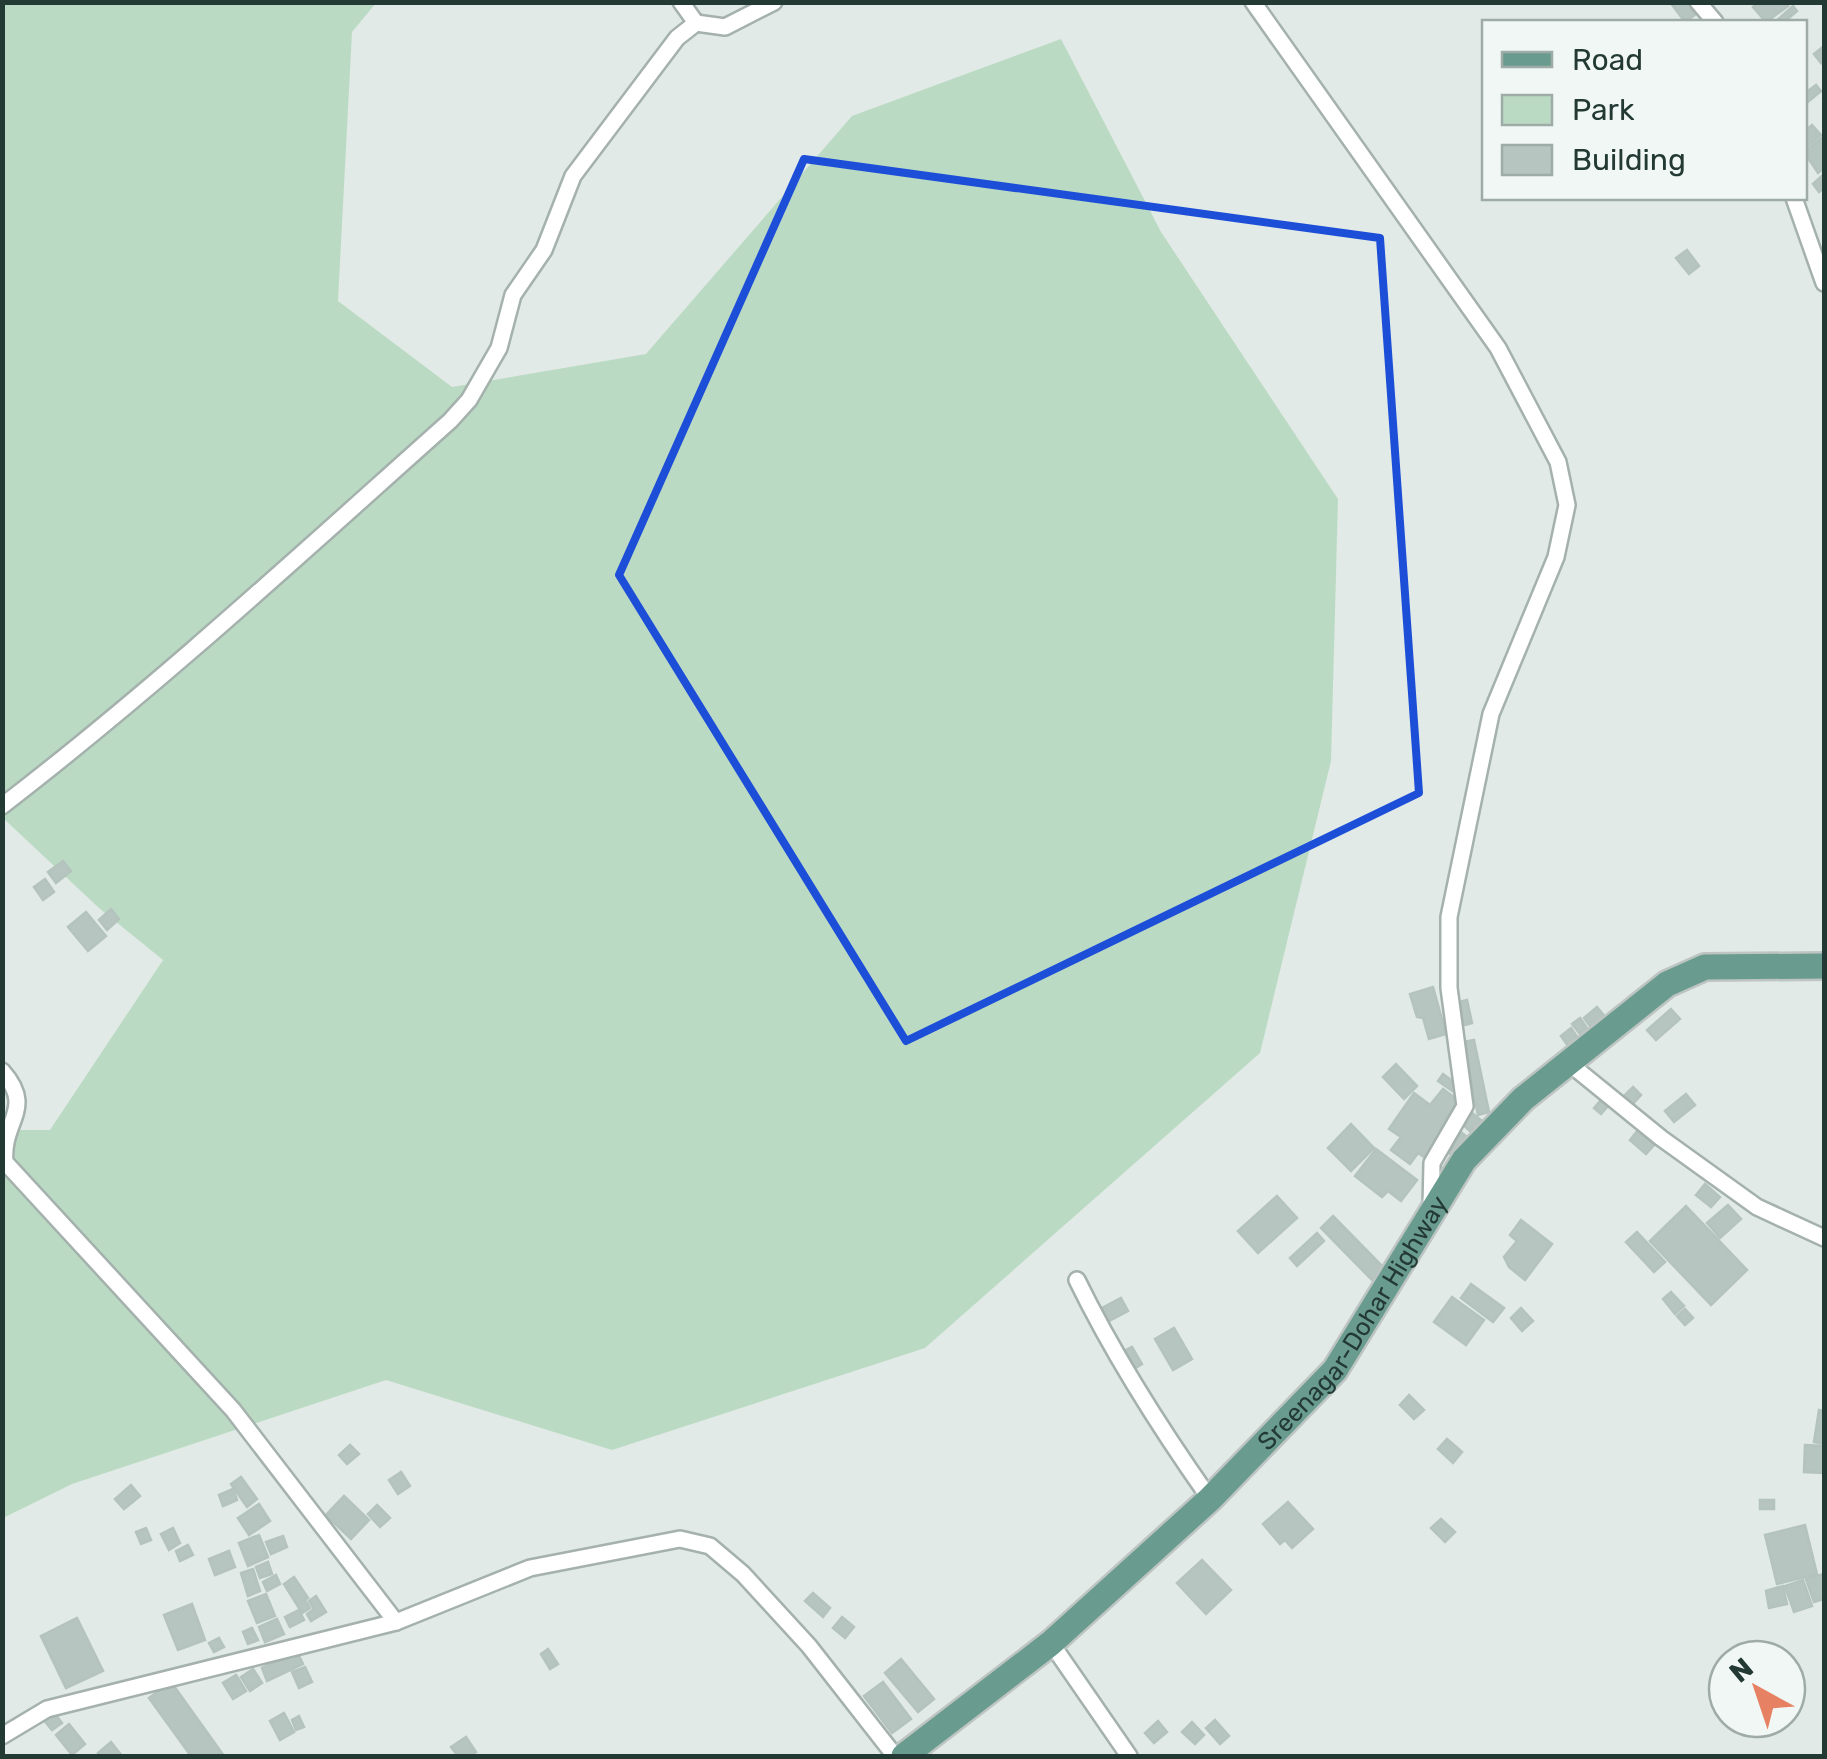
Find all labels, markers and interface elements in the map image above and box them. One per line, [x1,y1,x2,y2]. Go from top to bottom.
legend [1482,20,1807,200]
text: Road [1572,42,1643,78]
text: Park [1572,92,1635,128]
text: Building [1572,142,1686,178]
street label: Sreenagar-Dohar Highway [1252,1190,1454,1456]
north arrow [1707,1639,1807,1739]
text: N [1723,1651,1760,1689]

